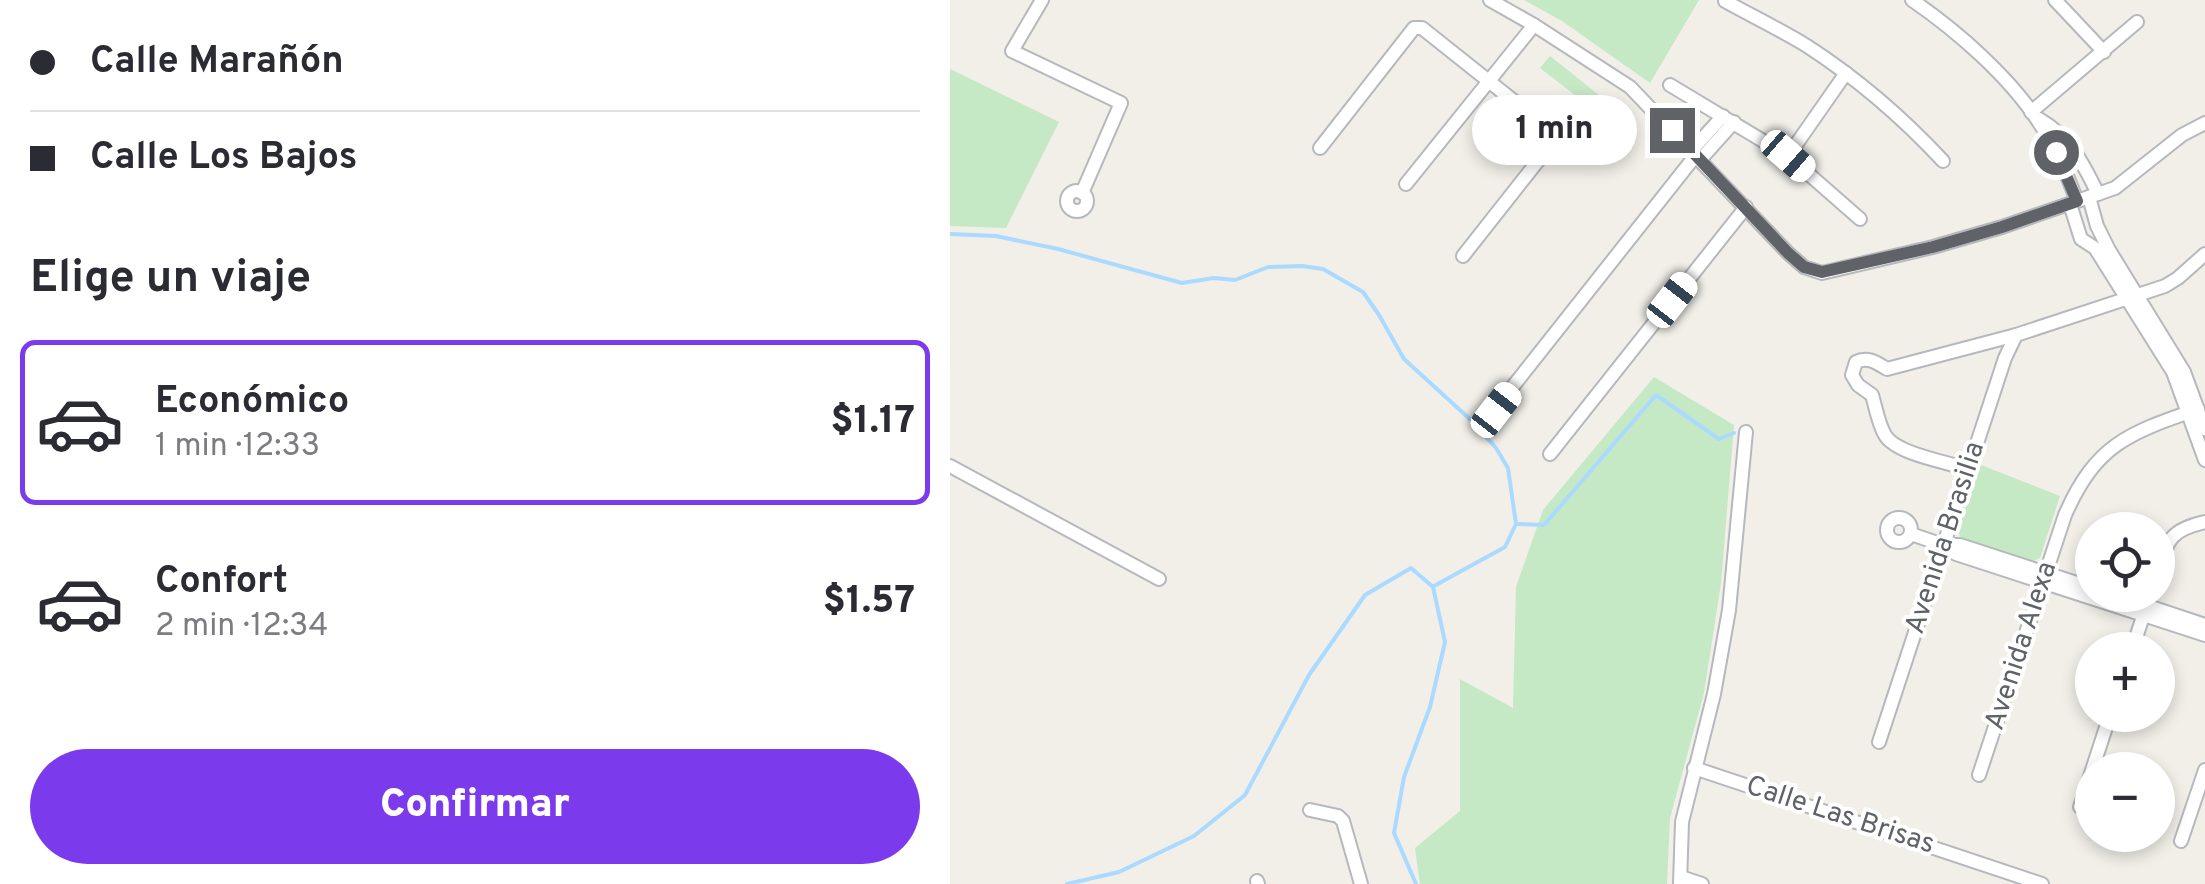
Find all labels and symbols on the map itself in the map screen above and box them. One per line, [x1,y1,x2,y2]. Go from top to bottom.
callout: 1 min [1472,95,1637,165]
route end [1650,108,1695,153]
car [1756,125,1820,187]
route start [2034,130,2079,175]
car [1642,267,1702,333]
car [1466,377,1526,443]
street label: Avenida Brasilia [1898,437,1994,639]
street label: Avenida Alexa [1978,557,2066,735]
street label: Calle Las Brisas [1741,769,1939,863]

